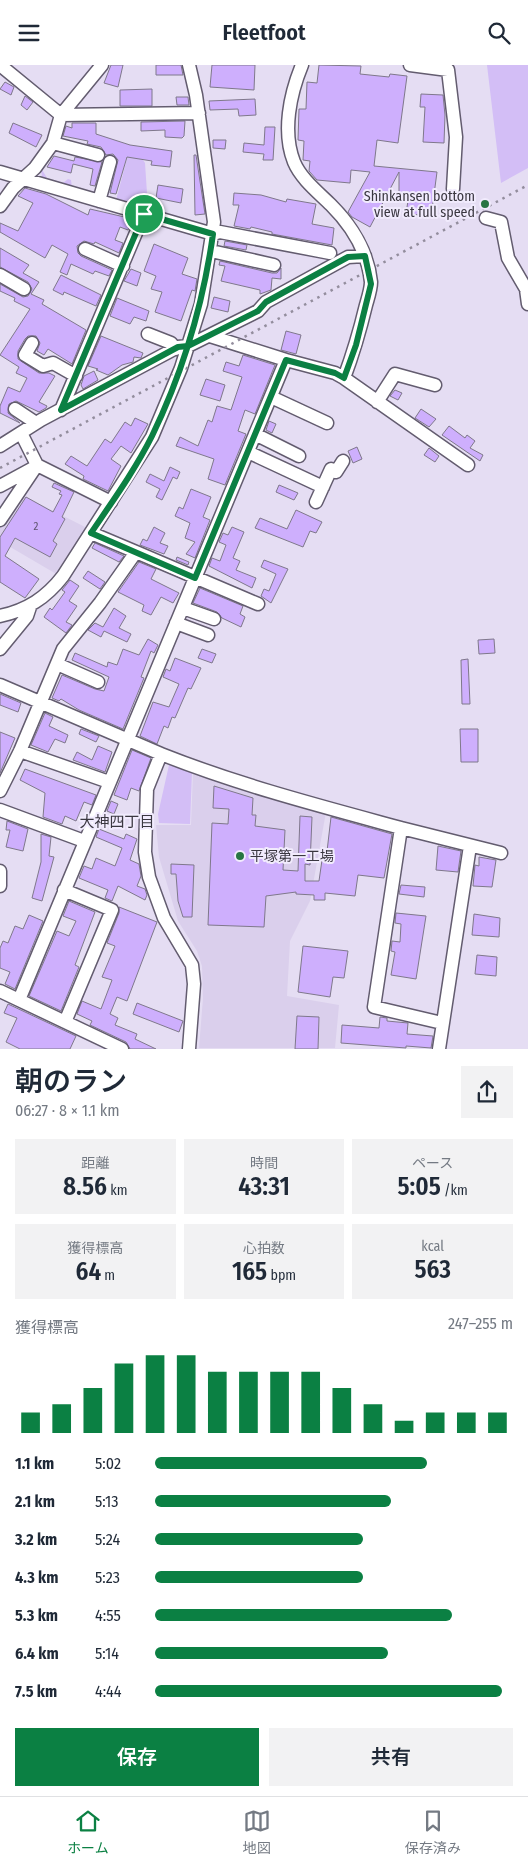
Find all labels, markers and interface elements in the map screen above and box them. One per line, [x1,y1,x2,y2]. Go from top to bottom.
icon: menu [15,19,43,47]
text: Fleetfoot [222,19,306,46]
icon: search [485,19,513,47]
place label: Shinkansen bottom view at full speed [364,188,475,221]
pin [123,193,165,235]
marker: Shinkansen bottom view at full speed [479,198,491,210]
icon: arrive [130,200,158,228]
house number: 2 [34,520,39,533]
district label: 大神四丁目 [79,813,155,831]
place label: 平塚第一工場 [250,848,334,865]
marker: 平塚第一工場 [234,850,246,862]
text: 朝のラン [15,1065,127,1098]
button: share [461,1066,513,1118]
text: 06:27 · 8 × 1.1 km [15,1101,120,1120]
text: 距離 [81,1155,109,1172]
text: 時間 [250,1155,278,1172]
text: ペース [412,1155,453,1172]
text: 8.56 [63,1172,107,1202]
text: 43:31 [238,1172,290,1202]
text: 5:05 [397,1172,441,1202]
text: km [107,1182,128,1199]
text: /km [441,1182,468,1199]
text: kcal [421,1238,444,1255]
text: 獲得標高 [67,1240,123,1257]
text: 心拍数 [243,1240,285,1257]
text: 563 [414,1255,451,1285]
text: 64 [76,1257,101,1287]
text: 165 [232,1257,267,1287]
text: m [101,1267,115,1284]
text: bpm [267,1267,296,1284]
text: 247–255 m [448,1314,513,1333]
text: 獲得標高 [15,1318,79,1337]
text: 1.1 km [15,1454,54,1473]
text: 5:02 [95,1454,121,1473]
text: 2.1 km [15,1492,55,1511]
text: 5:13 [95,1492,119,1511]
text: 3.2 km [15,1530,57,1549]
text: 5:24 [95,1530,120,1549]
text: 4.3 km [15,1568,58,1587]
text: 5:23 [95,1568,120,1587]
text: 5.3 km [15,1606,58,1625]
text: 4:55 [95,1606,121,1625]
text: 6.4 km [15,1644,59,1663]
text: 5:14 [95,1644,119,1663]
text: 7.5 km [15,1682,57,1701]
text: 4:44 [95,1682,122,1701]
button: 保存 [15,1728,259,1786]
button: 共有 [269,1728,513,1786]
tab: ホーム [67,1807,109,1857]
tab: 地図 [243,1807,271,1857]
tab: 保存済み [405,1807,461,1857]

